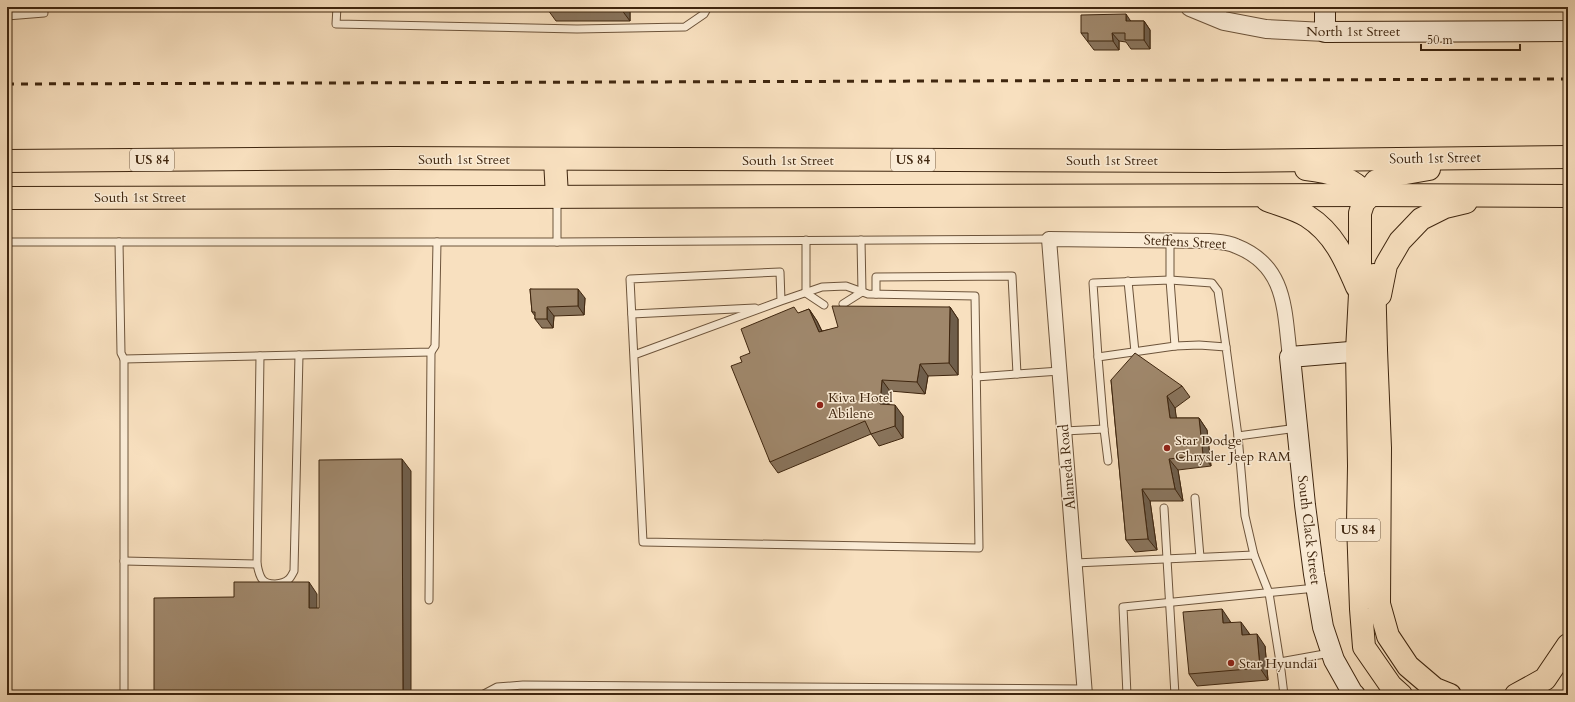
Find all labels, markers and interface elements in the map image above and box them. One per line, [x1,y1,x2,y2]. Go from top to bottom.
street label: North 1st Street [1306,22,1401,41]
scale bar [1421,26,1520,52]
text: 50 m [1427,32,1454,48]
street label: South 1st Street [1389,148,1482,168]
road number: US 84 [130,149,174,171]
road number: US 84 [891,149,935,171]
street label: South 1st Street [418,150,510,169]
street label: South 1st Street [742,151,834,170]
street label: South 1st Street [1066,151,1158,170]
street label: South 1st Street [94,188,186,207]
street label: Steffens Street [1143,230,1227,254]
place label: Kiva Hotel Abilene [828,388,893,423]
marker: Kiva Hotel Abilene [815,400,825,410]
street label: Alameda Road [1054,423,1080,511]
place label: Star Dodge Chrysler Jeep RAM [1175,431,1291,466]
marker: Star Dodge Chrysler Jeep RAM [1162,443,1172,453]
street label: South Clack Street [1293,474,1325,586]
road number: US 84 [1336,519,1380,541]
place label: Star Hyundai [1239,654,1318,673]
marker: Star Hyundai [1226,658,1236,668]

